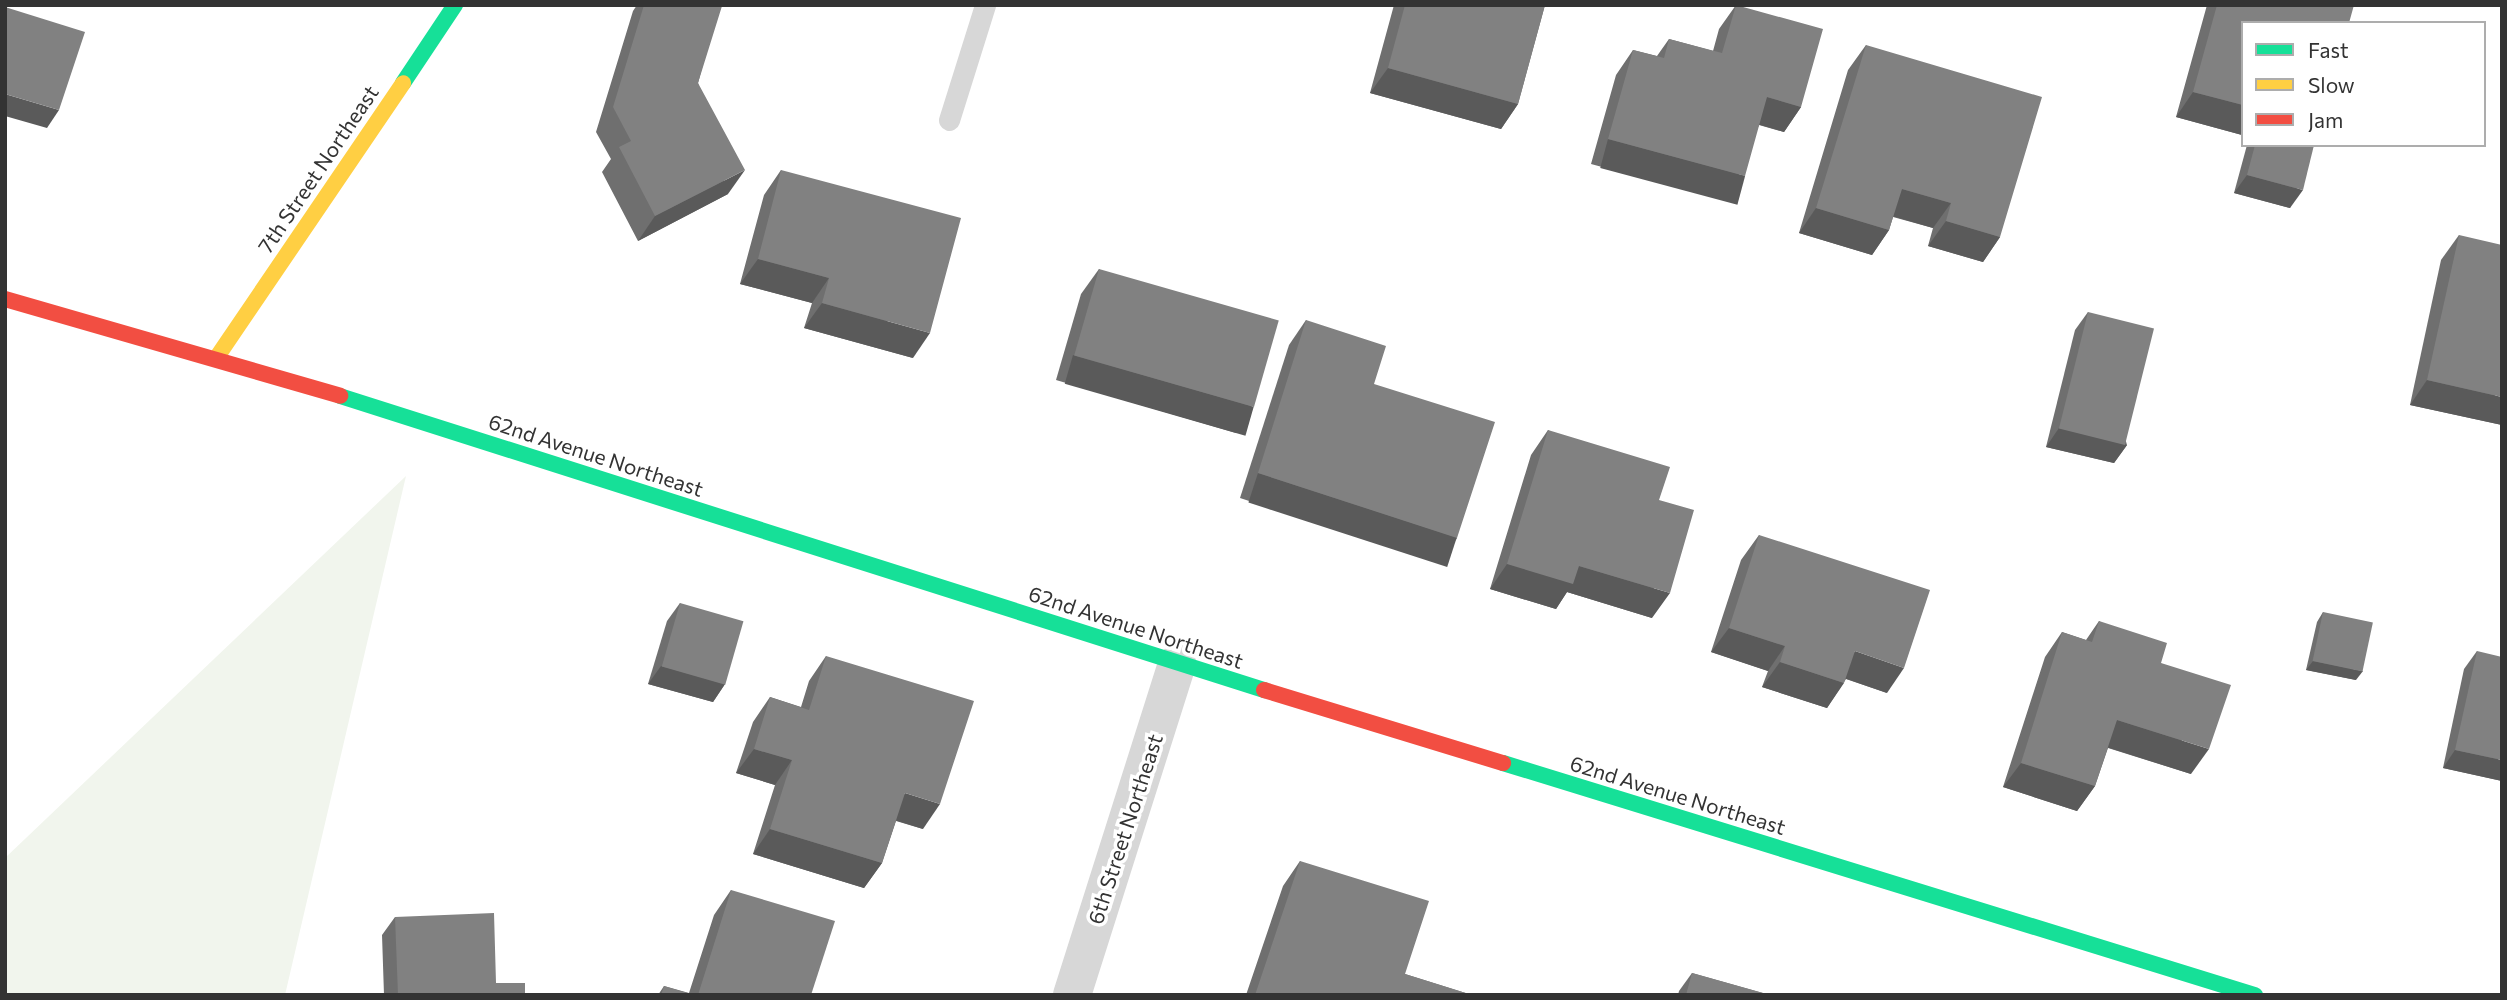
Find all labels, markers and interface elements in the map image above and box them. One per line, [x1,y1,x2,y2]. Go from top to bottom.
legend [2241,21,2486,147]
text: Fast [2308,37,2349,62]
text: Slow [2308,72,2355,97]
street label: 7th Street Northeast [253,80,383,258]
text: Jam [2308,107,2343,132]
street label: 62nd Avenue Northeast [486,408,706,502]
street label: 62nd Avenue Northeast [1026,580,1246,674]
street label: 6th Street Northeast [1082,731,1168,927]
street label: 62nd Avenue Northeast [1567,750,1789,840]

